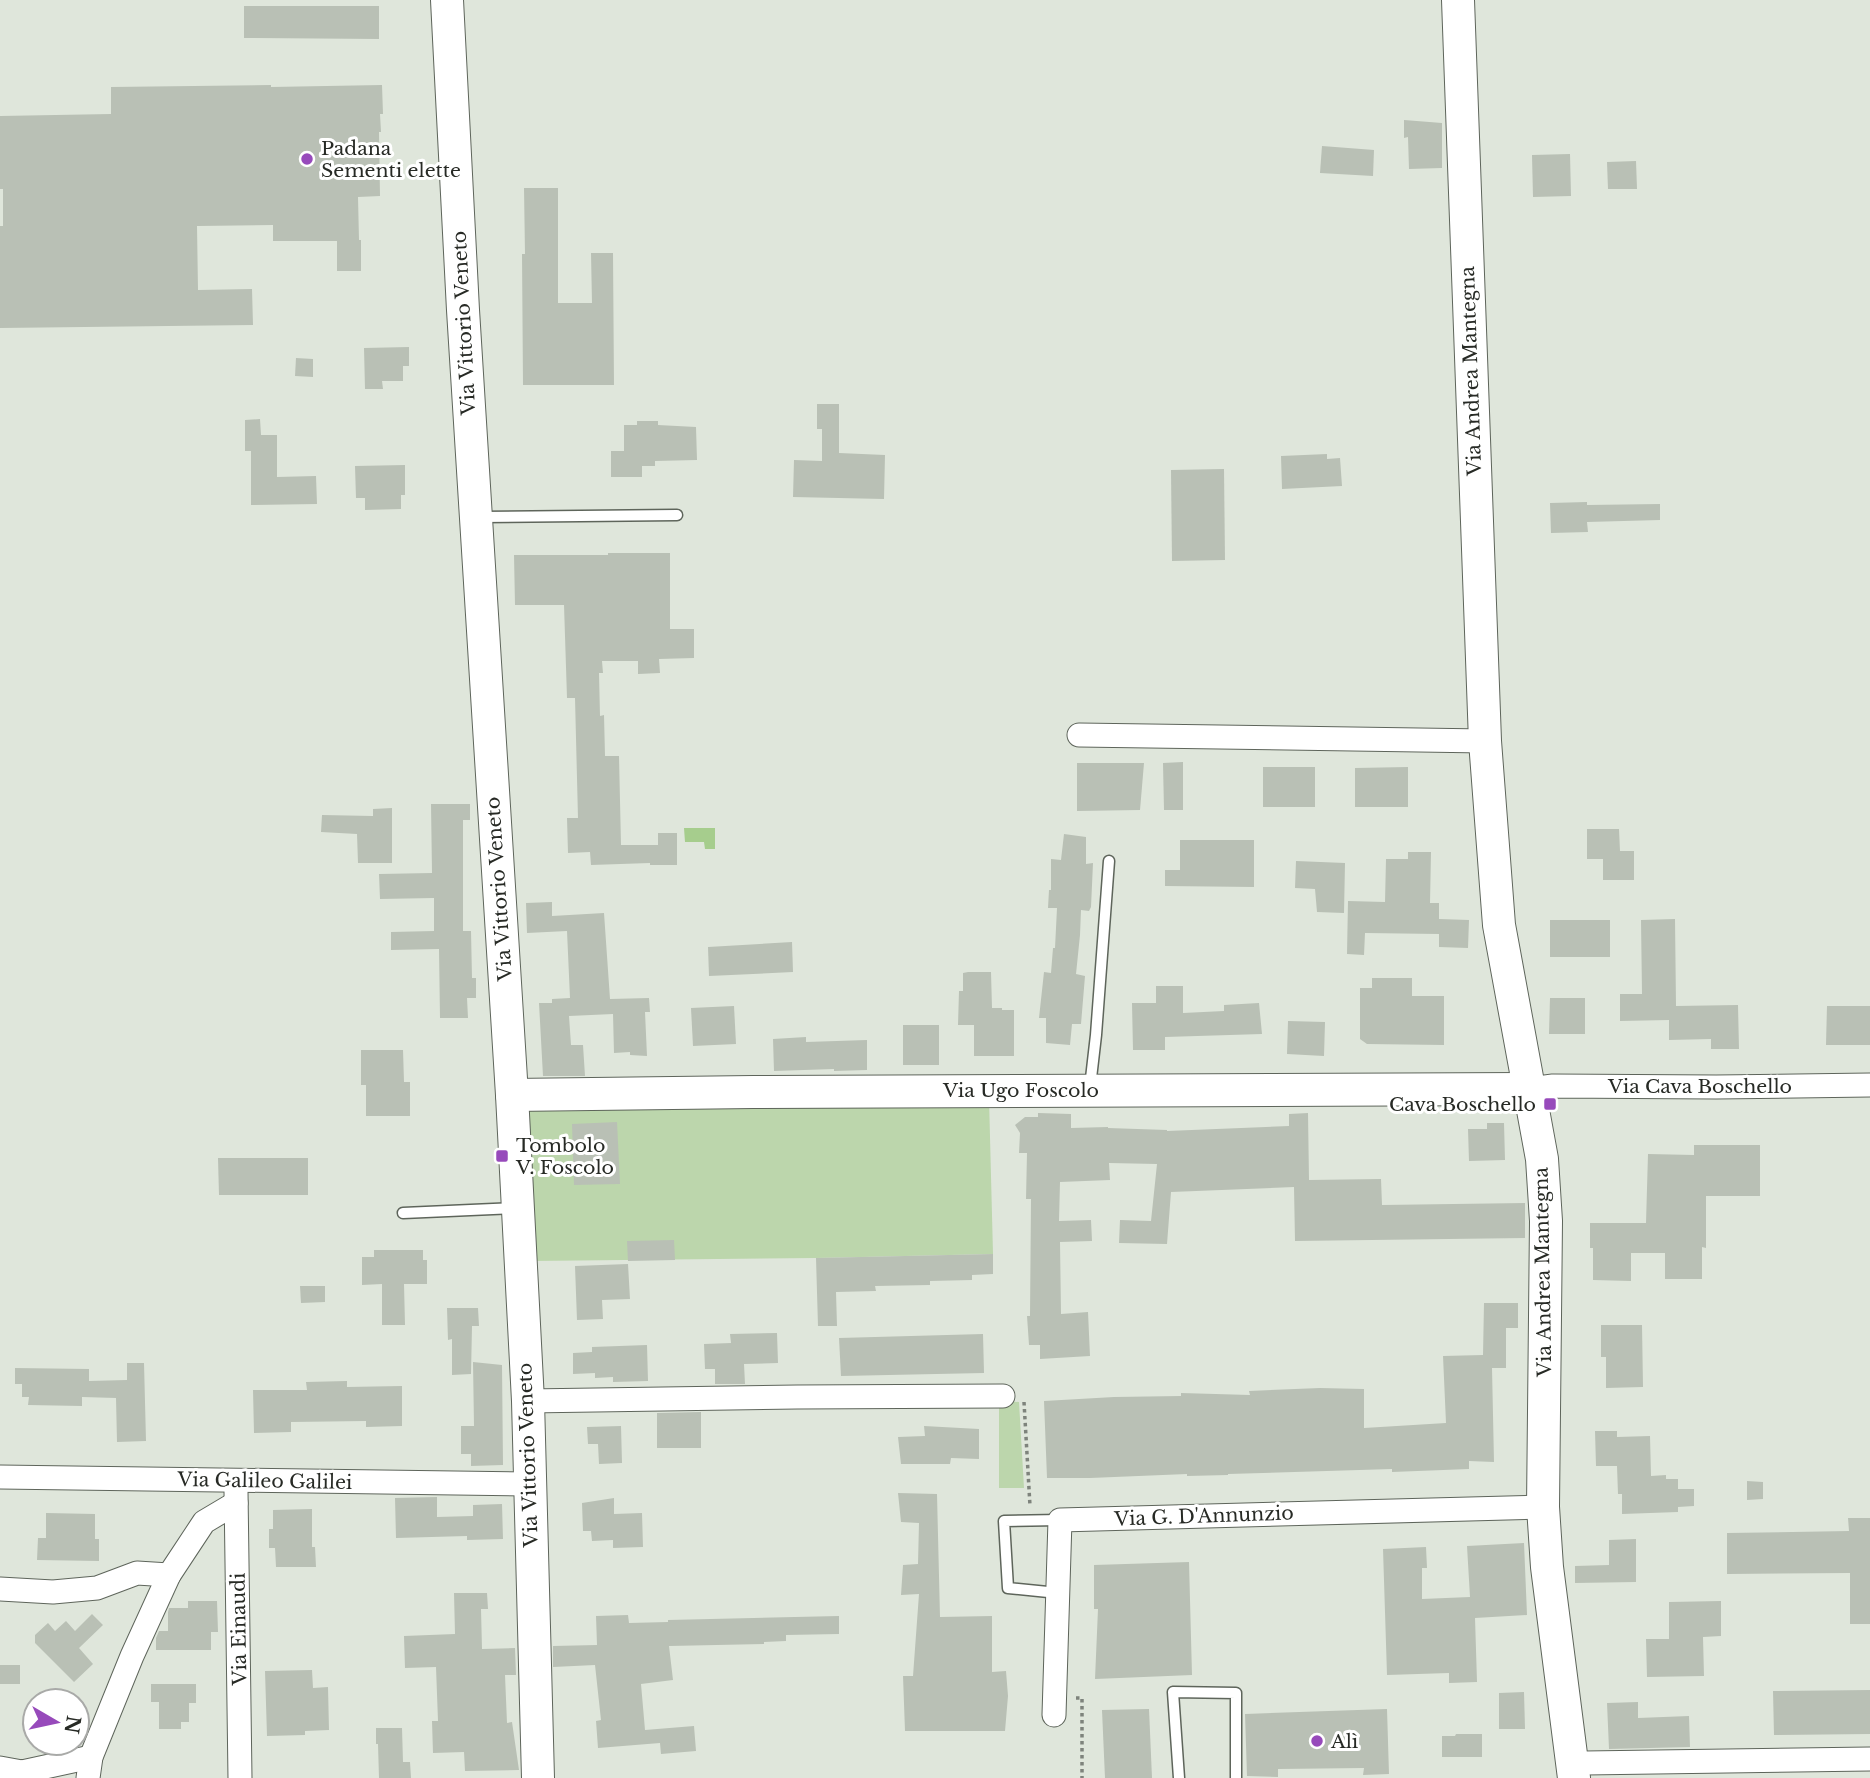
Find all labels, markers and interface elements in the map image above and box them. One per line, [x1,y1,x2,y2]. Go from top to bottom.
place label: Padana Sementi elette [321,137,461,182]
marker: Padana Sementi elette [299,151,315,167]
street label: Via Vittorio Veneto [448,230,480,417]
street label: Via Andrea Mantegna [1456,265,1486,477]
street label: Via Vittorio Veneto [481,796,517,983]
street label: Via Cava Boschello [1607,1075,1792,1098]
street label: Via Ugo Foscolo [942,1079,1099,1102]
place label: Cava Boschello [1389,1093,1536,1116]
marker: Cava Boschello [1542,1096,1558,1112]
place label: Tombolo V. Foscolo [515,1134,614,1179]
marker: Tombolo V. Foscolo [494,1148,510,1164]
street label: Via Andrea Mantegna [1530,1166,1556,1378]
street label: Via Vittorio Veneto [513,1362,543,1549]
street label: Via Galileo Galilei [176,1468,353,1494]
street label: Via G. D'Annunzio [1113,1501,1294,1531]
street label: Via Einaudi [227,1572,252,1687]
north arrow [21,1687,91,1757]
text: N [60,1714,85,1735]
place label: Alì [1330,1730,1359,1753]
marker: Alì [1309,1733,1325,1749]

